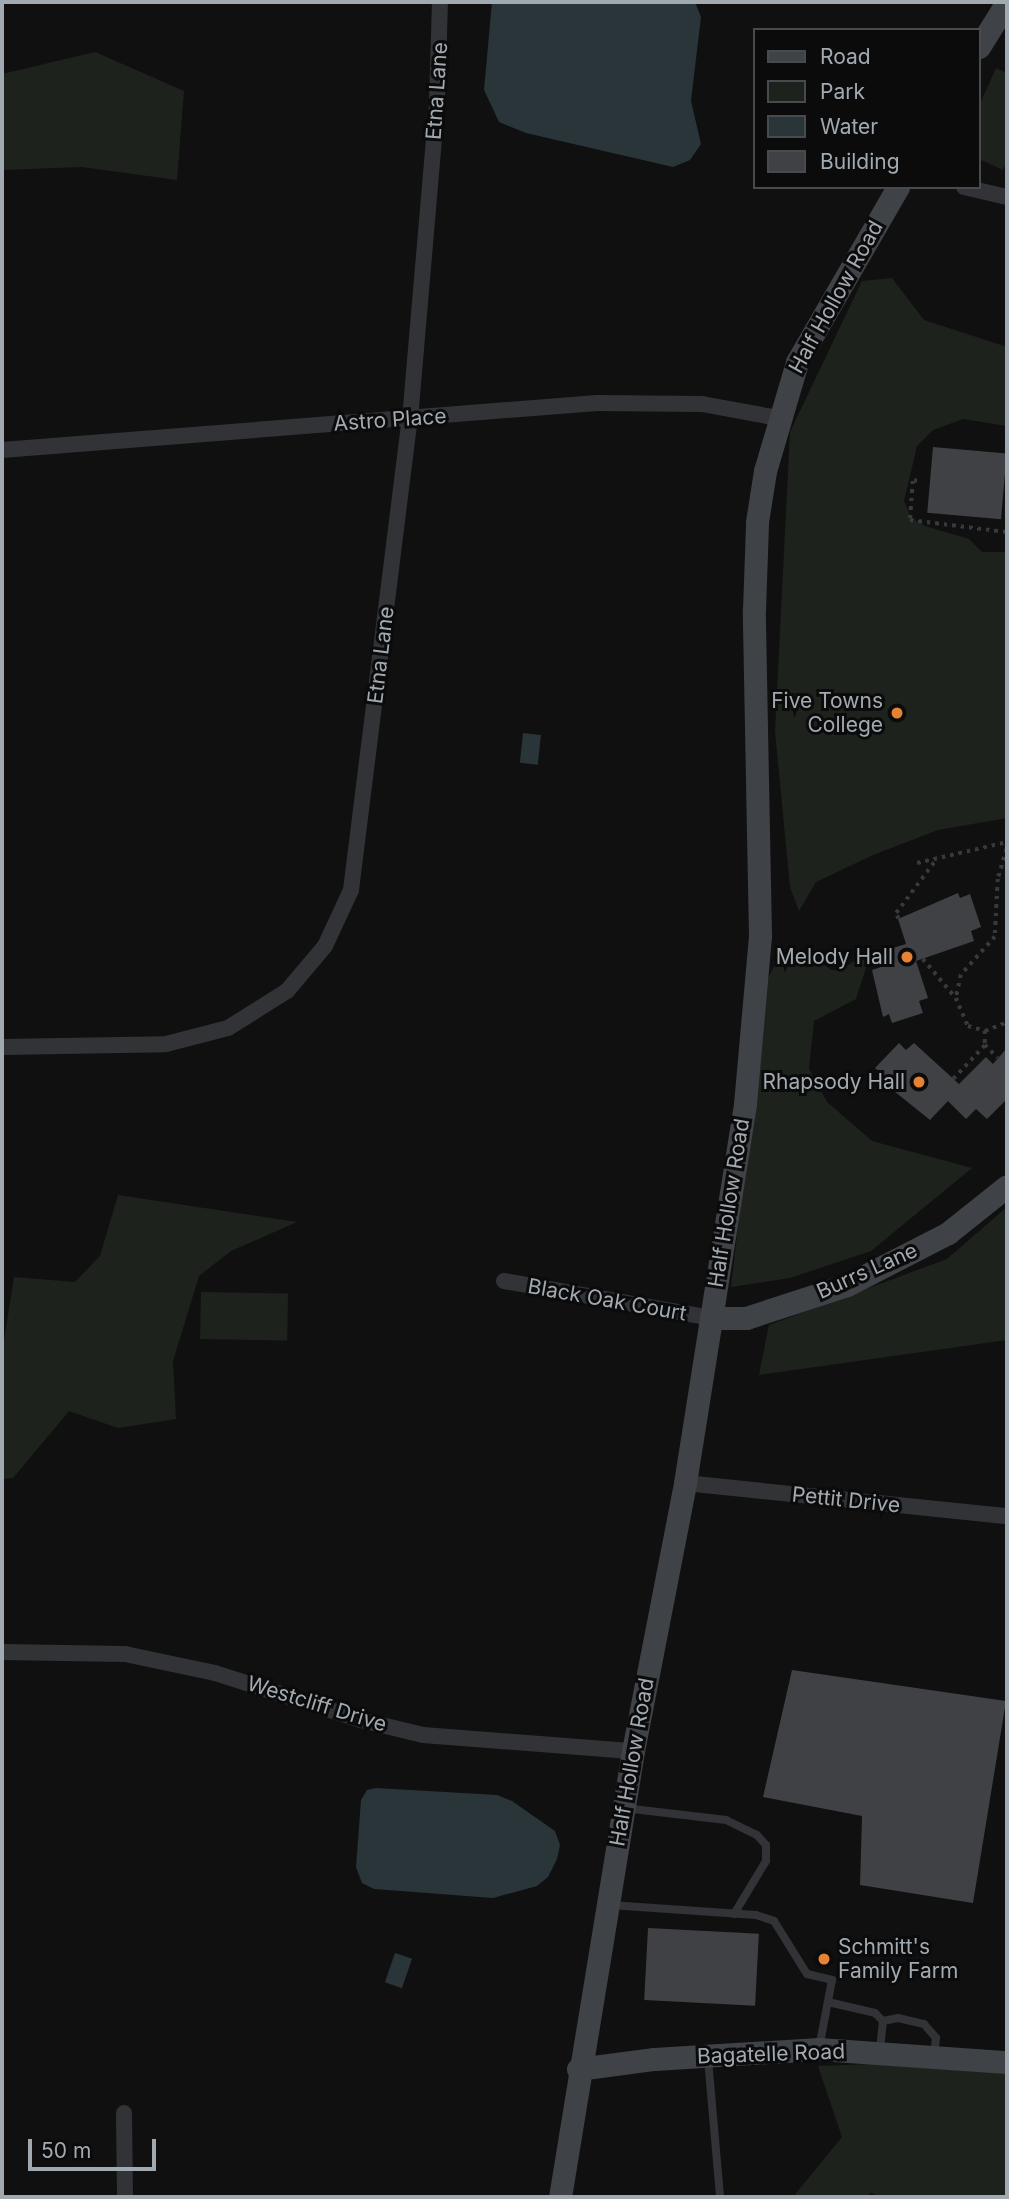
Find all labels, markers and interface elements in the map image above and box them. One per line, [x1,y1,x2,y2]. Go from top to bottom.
legend [754,28,981,189]
street label: Etna Lane [421,41,453,141]
text: Road [820,44,871,69]
text: Park [820,79,865,104]
text: Water [820,114,878,139]
text: Building [820,149,900,174]
street label: Half Hollow Road [784,216,888,378]
street label: Astro Place [333,403,447,437]
street label: Etna Lane [363,605,399,705]
place label: Five Towns College [771,688,883,738]
marker: Five Towns College [889,705,905,721]
place label: Melody Hall [776,944,893,970]
marker: Melody Hall [899,949,915,965]
place label: Rhapsody Hall [763,1069,905,1095]
marker: Rhapsody Hall [911,1074,927,1090]
street label: Half Hollow Road [703,1117,755,1289]
street label: Burrs Lane [813,1238,921,1304]
street label: Black Oak Court [526,1274,688,1326]
street label: Pettit Drive [791,1482,901,1518]
street label: Westcliff Drive [244,1671,390,1737]
street label: Half Hollow Road [605,1676,659,1848]
place label: Schmitt's Family Farm [838,1934,958,1984]
marker: Schmitt's Family Farm [816,1951,832,1967]
street label: Bagatelle Road [697,2039,845,2069]
scale bar [32,2126,159,2170]
text: 50 m [41,2138,91,2163]

